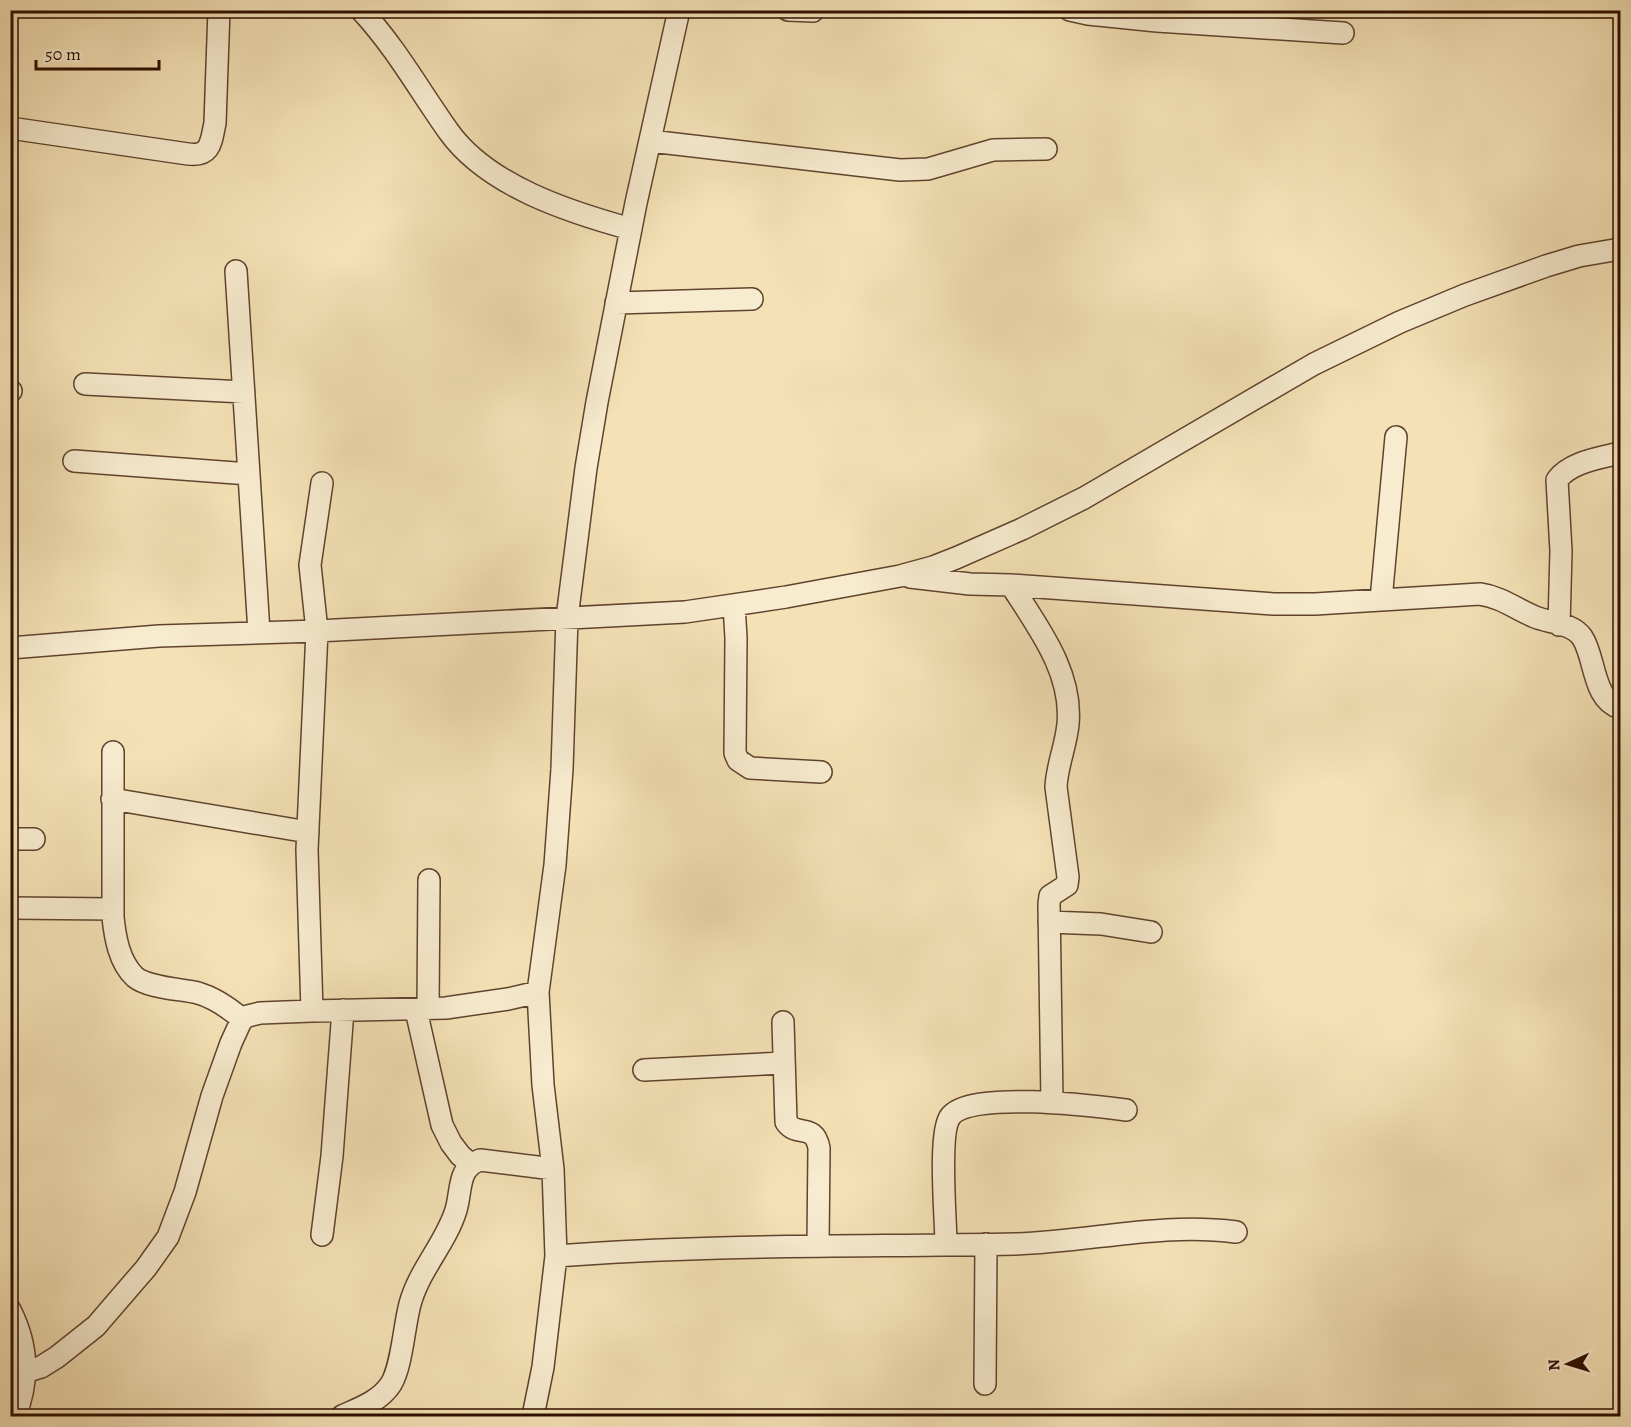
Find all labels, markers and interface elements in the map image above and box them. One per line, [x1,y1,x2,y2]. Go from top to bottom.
scale bar [36,33,159,71]
text: 50 m [45,42,81,66]
north arrow [1538,1334,1598,1394]
text: N [1543,1358,1565,1372]

